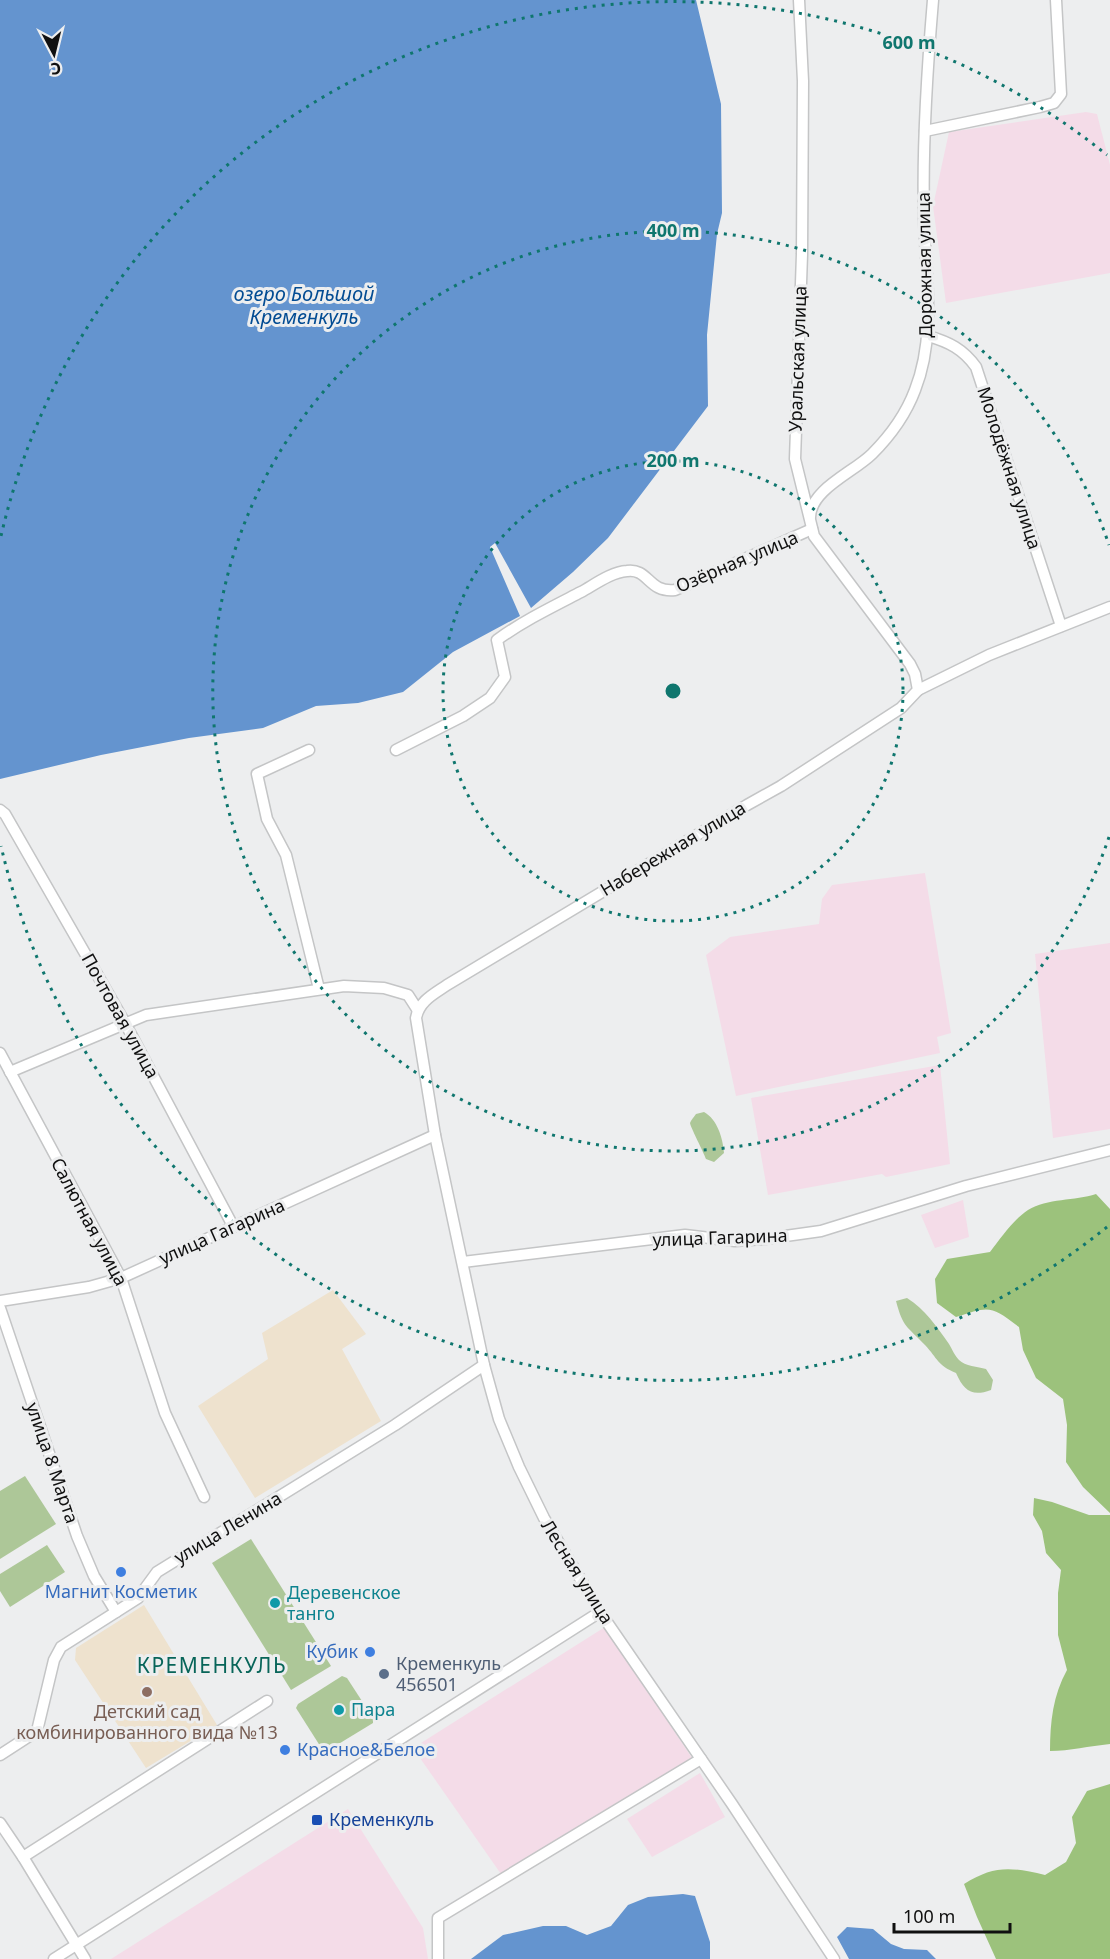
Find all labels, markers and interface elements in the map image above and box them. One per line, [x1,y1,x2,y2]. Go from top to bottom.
north arrow [24,24,84,84]
text: 600 m [882,30,936,54]
text: С [49,57,62,80]
street label: Дорожная улица [911,192,937,338]
text: 400 m [646,218,700,242]
water label: озеро Большой Кременкуль [233,280,375,330]
street label: Уральская улица [782,285,812,433]
street label: Молодёжная улица [972,383,1048,552]
text: 200 m [646,448,700,472]
street label: Озёрная улица [672,525,801,598]
centre of rings [663,681,683,701]
street label: Набережная улица [595,795,750,901]
street label: Почтовая улица [77,949,165,1082]
street label: Салютная улица [46,1153,134,1290]
street label: улица Гагарина [155,1193,288,1270]
street label: улица Гагарина [652,1223,788,1251]
street label: улица 8 Марта [21,1399,85,1526]
street label: улица Ленина [169,1486,286,1569]
street label: Лесная улица [536,1515,619,1628]
marker: Магнит Косметик [114,1565,128,1579]
place label: Магнит Косметик [45,1579,198,1603]
place label: Деревенское танго [287,1580,401,1625]
marker: Деревенское танго [268,1596,282,1610]
place label: Кубик [306,1639,358,1663]
marker: Кубик [363,1645,377,1659]
district label: КРЕМЕНКУЛЬ [137,1651,287,1679]
place label: Кременкуль 456501 [396,1651,501,1696]
marker: Кременкуль 456501 [377,1667,391,1681]
marker: Детский сад комбинированного вида №13 [140,1685,154,1699]
place label: Пара [351,1697,395,1721]
place label: Детский сад комбинированного вида №13 [16,1699,278,1744]
marker: Пара [332,1703,346,1717]
place label: Красное&Белое [297,1737,435,1761]
marker: Красное&Белое [278,1743,292,1757]
place label: Кременкуль [329,1807,434,1831]
marker: Кременкуль [310,1813,324,1827]
scale bar [894,1896,1010,1934]
text: 100 m [903,1904,955,1928]

